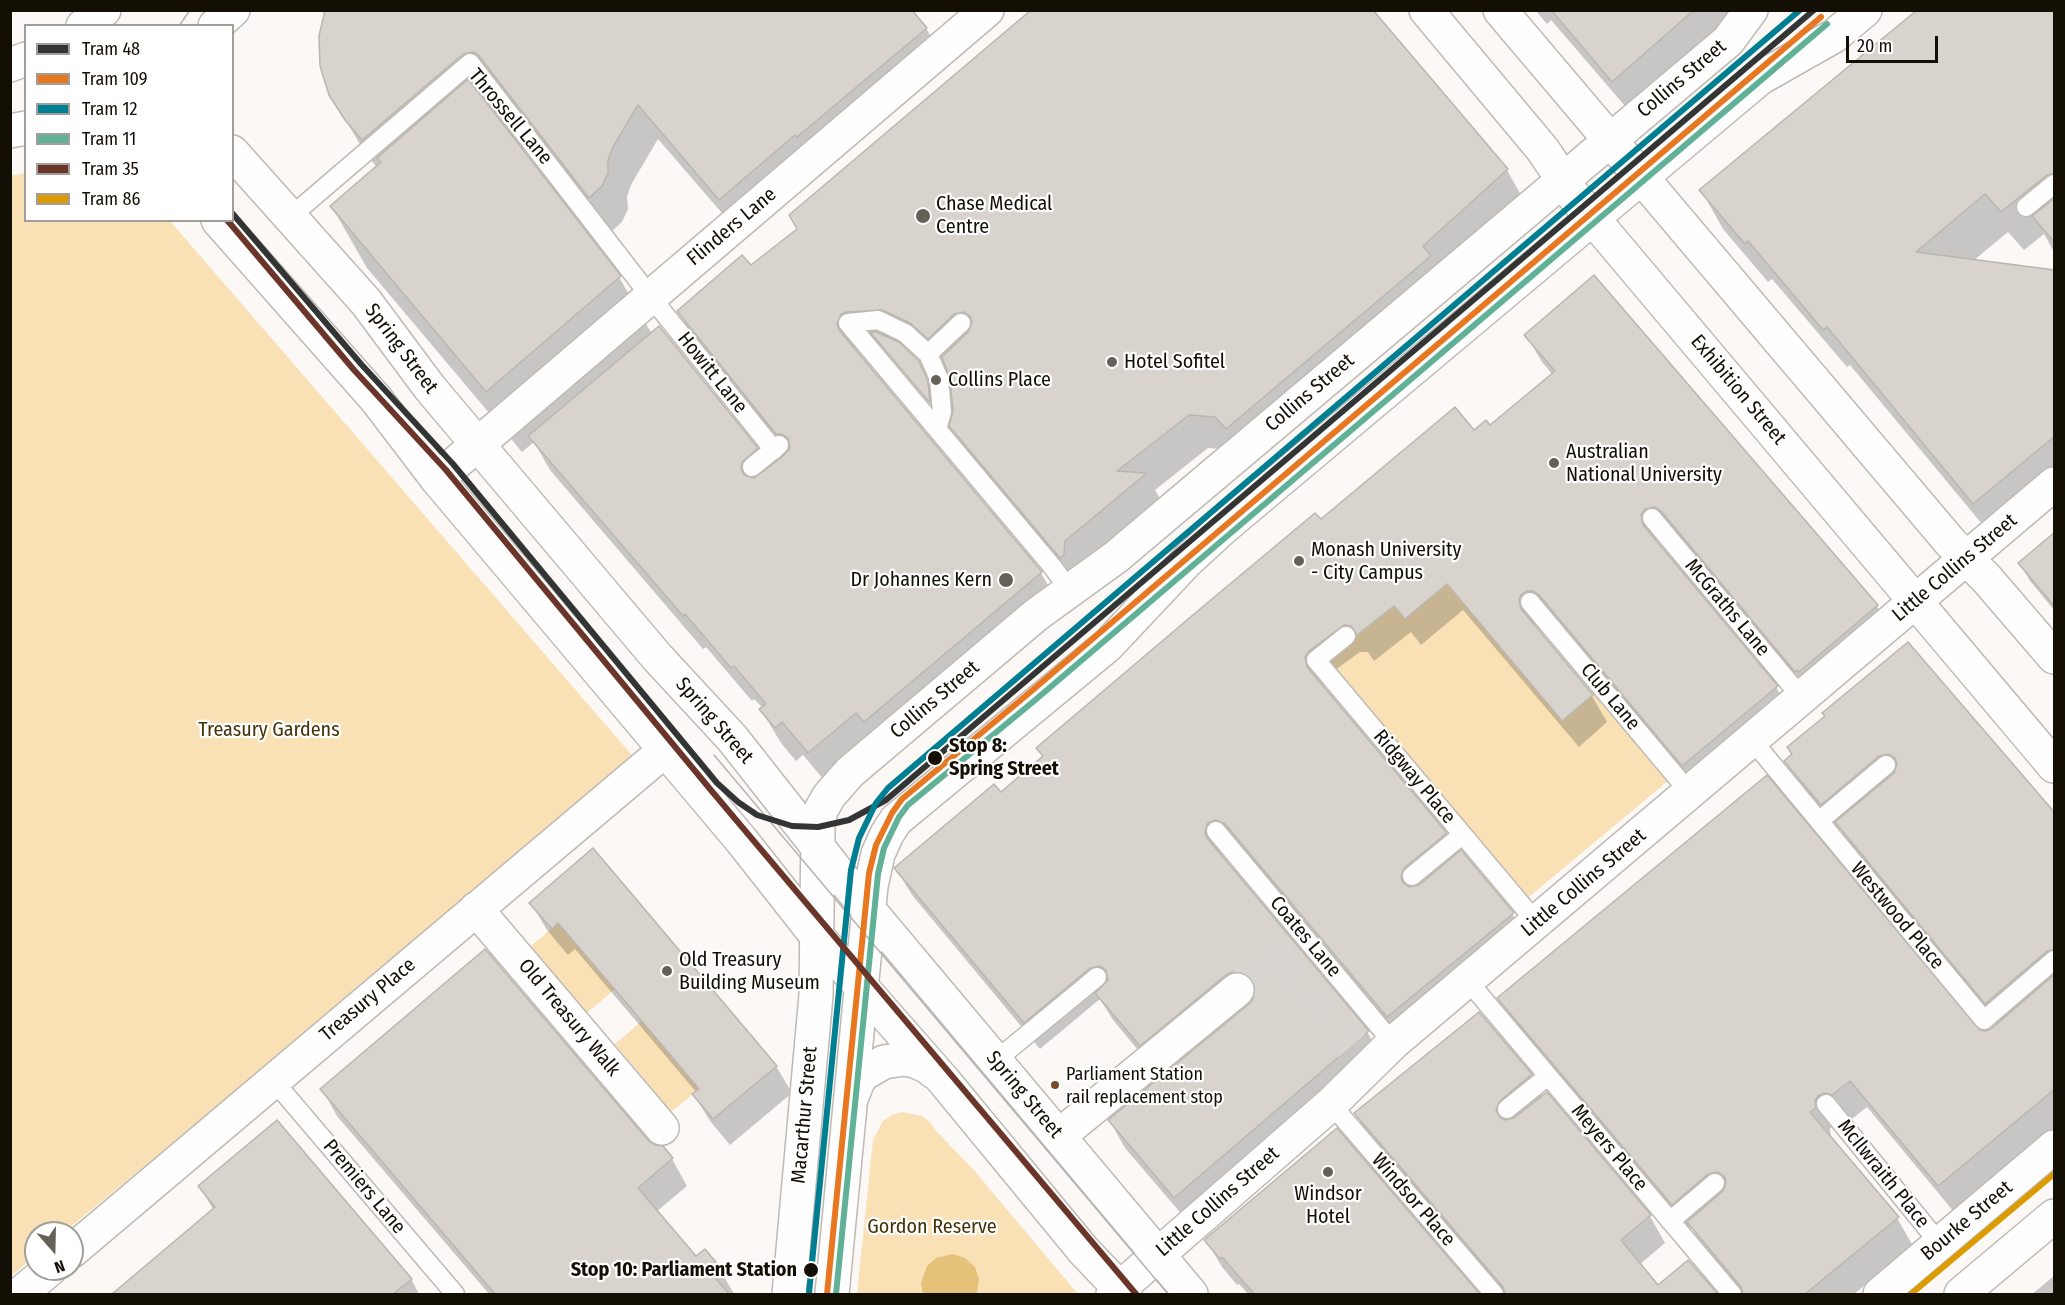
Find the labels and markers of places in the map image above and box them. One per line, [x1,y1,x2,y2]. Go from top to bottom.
place label: Chase Medical Centre [936,192,1052,239]
marker: Chase Medical Centre [914,207,932,225]
place label: Hotel Sofitel [1124,350,1225,374]
marker: Hotel Sofitel [1105,355,1119,369]
place label: Collins Place [948,368,1051,392]
marker: Collins Place [929,373,943,387]
place label: Australian National University [1566,440,1722,487]
marker: Australian National University [1547,456,1561,470]
place label: Monash University - City Campus [1311,538,1461,585]
marker: Monash University - City Campus [1292,554,1306,568]
place label: Dr Johannes Kern [850,568,992,592]
marker: Dr Johannes Kern [997,571,1015,589]
place label: Stop 8: Spring Street [949,734,1059,781]
marker: Stop 8: Spring Street [926,749,944,767]
place label: Old Treasury Building Museum [679,948,820,995]
marker: Old Treasury Building Museum [660,964,674,978]
place label: Parliament Station rail replacement stop [1066,1064,1223,1106]
marker: Parliament Station rail replacement stop [1049,1079,1061,1091]
marker: Windsor Hotel [1321,1165,1335,1179]
place label: Windsor Hotel [1294,1182,1362,1229]
place label: Stop 10: Parliament Station [571,1258,797,1282]
marker: Stop 10: Parliament Station [802,1261,820,1279]

